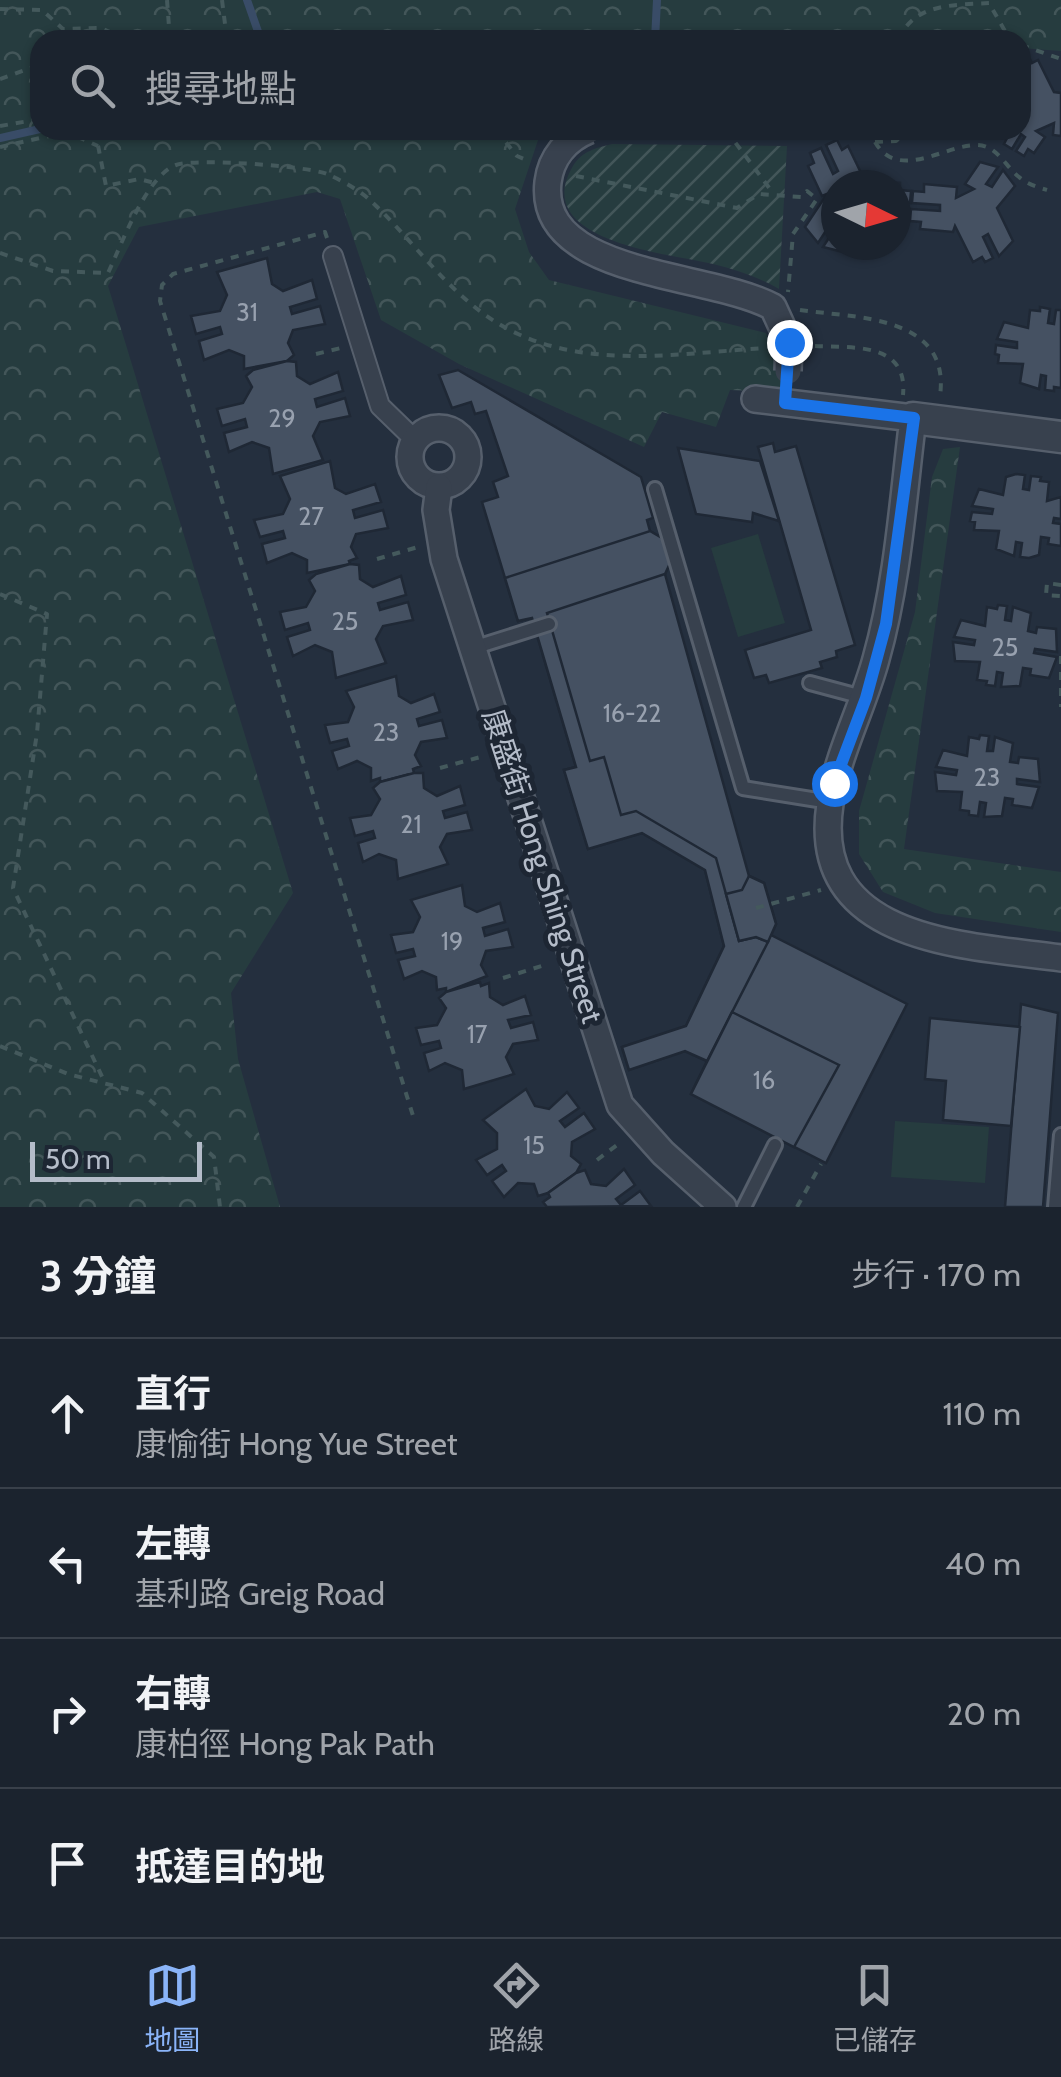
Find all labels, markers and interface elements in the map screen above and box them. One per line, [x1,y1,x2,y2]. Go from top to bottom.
search box [30,30,1031,140]
icon: search [65,58,120,113]
text: 搜尋地點 [145,65,297,112]
north arrow [821,170,911,260]
house number: 31 [236,297,258,327]
route end [767,320,813,366]
house number: 29 [268,403,296,433]
house number: 27 [298,501,324,531]
house number: 25 [332,606,358,636]
house number: 25 [992,632,1018,662]
house number: 16-22 [603,698,661,728]
street label: 康盛街 Hong Shing Street [475,704,611,1028]
house number: 23 [373,717,399,747]
route start [812,761,858,807]
house number: 23 [974,762,1000,792]
house number: 21 [400,809,422,839]
house number: 19 [441,926,463,956]
house number: 17 [467,1019,488,1049]
house number: 16 [753,1065,775,1095]
house number: 15 [523,1130,545,1160]
scale bar [30,1137,202,1182]
text: 50 m [45,1142,111,1176]
text: 3 分鐘 [40,1250,156,1302]
text: 步行 · 170 m [851,1255,1021,1294]
text: 直行 [135,1370,211,1417]
icon: ahead [40,1386,95,1441]
text: 110 m [943,1394,1021,1433]
text: 康愉街 Hong Yue Street [135,1424,458,1463]
text: 左轉 [135,1520,211,1567]
icon: left [40,1536,95,1591]
text: 40 m [945,1544,1021,1583]
text: 基利路 Greig Road [135,1574,385,1613]
text: 右轉 [135,1670,211,1717]
icon: right [40,1686,95,1741]
text: 20 m [947,1694,1021,1733]
text: 康柏徑 Hong Pak Path [135,1724,435,1763]
icon: arrive [40,1836,95,1891]
text: 抵達目的地 [135,1843,325,1890]
tab: 地圖 [144,1958,200,2058]
tab: 路線 [488,1958,545,2058]
tab: 已儲存 [833,1958,917,2058]

